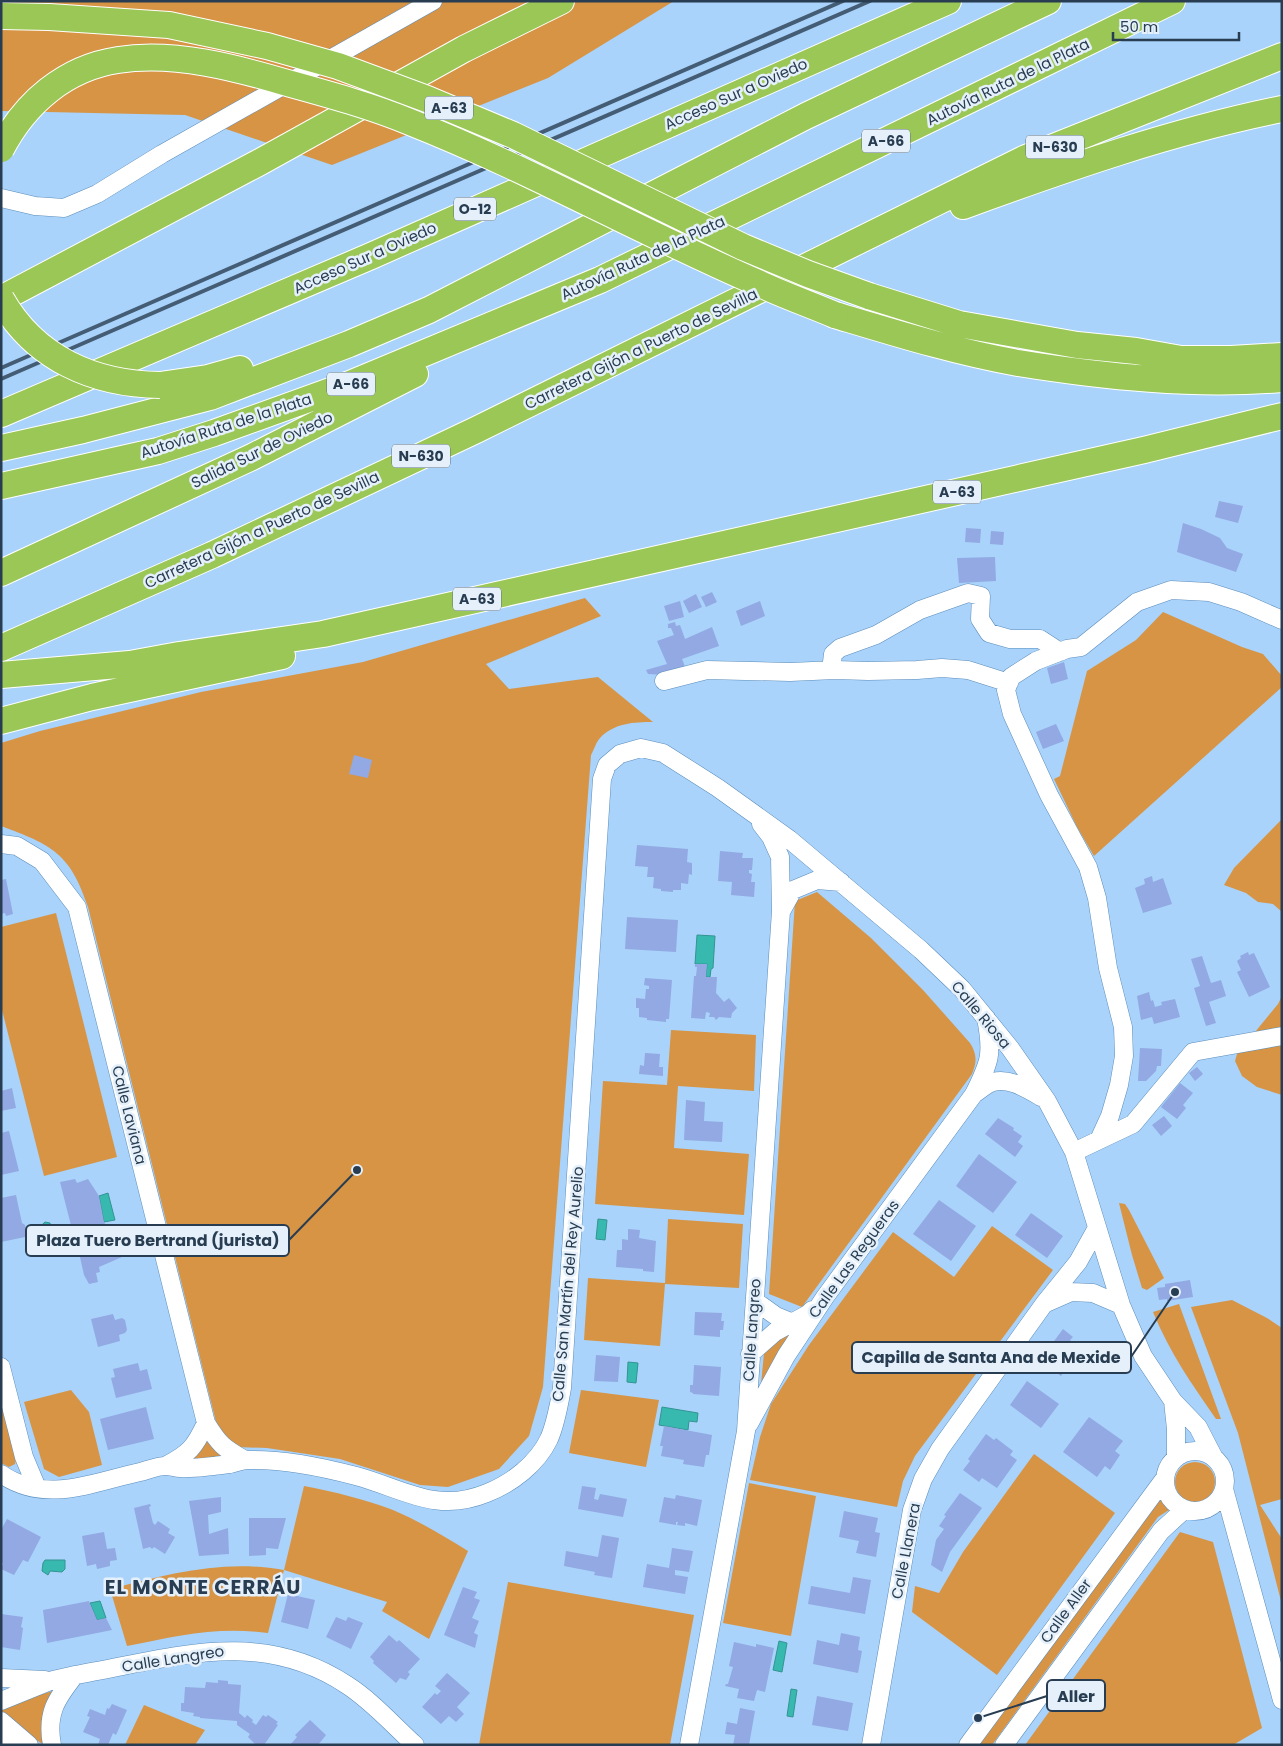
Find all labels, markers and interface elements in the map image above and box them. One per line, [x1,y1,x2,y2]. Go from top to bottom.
scale bar [1113,10,1239,42]
text: 50 m [1120,16,1158,37]
street label: Autovía Ruta de la Plata [923,33,1093,130]
street label: Acceso Sur a Oviedo [661,53,810,134]
road number: A-63 [425,96,473,120]
road number: A-66 [862,130,910,152]
road number: N-630 [1026,136,1084,158]
road number: O-12 [454,198,496,220]
street label: Autovía Ruta de la Plata [557,210,728,305]
street label: Acceso Sur a Oviedo [290,217,439,298]
street label: Carretera Gijón a Puerto de Sevilla [521,283,761,414]
road number: A-66 [327,372,375,396]
street label: Autovía Ruta de la Plata [138,388,314,463]
street label: Salida Sur de Oviedo [188,406,336,493]
road number: N-630 [392,444,450,468]
street label: Carretera Gijón a Puerto de Sevilla [141,466,382,593]
road number: A-63 [933,481,981,504]
road number: A-63 [453,588,501,610]
street label: Calle Riosa [947,976,1016,1053]
street label: Calle Laviana [107,1063,152,1166]
street label: Calle San Martín del Rey Aurelio [547,1166,588,1402]
street label: Calle Las Regueras [803,1195,904,1322]
callout: Plaza Tuero Bertrand (jurista) [26,1225,289,1256]
text: Plaza Tuero Bertrand (jurista) [36,1229,280,1252]
street label: Calle Langreo [737,1278,766,1382]
callout: Capilla de Santa Ana de Mexide [852,1342,1131,1373]
text: Capilla de Santa Ana de Mexide [861,1346,1121,1369]
street label: Calle Llanera [886,1501,925,1601]
district label: EL MONTE CERRÁU [105,1573,301,1601]
street label: Calle Aller [1035,1574,1096,1647]
street label: Calle Langreo [120,1640,226,1677]
callout: Aller [1047,1680,1105,1711]
text: Aller [1057,1685,1095,1708]

